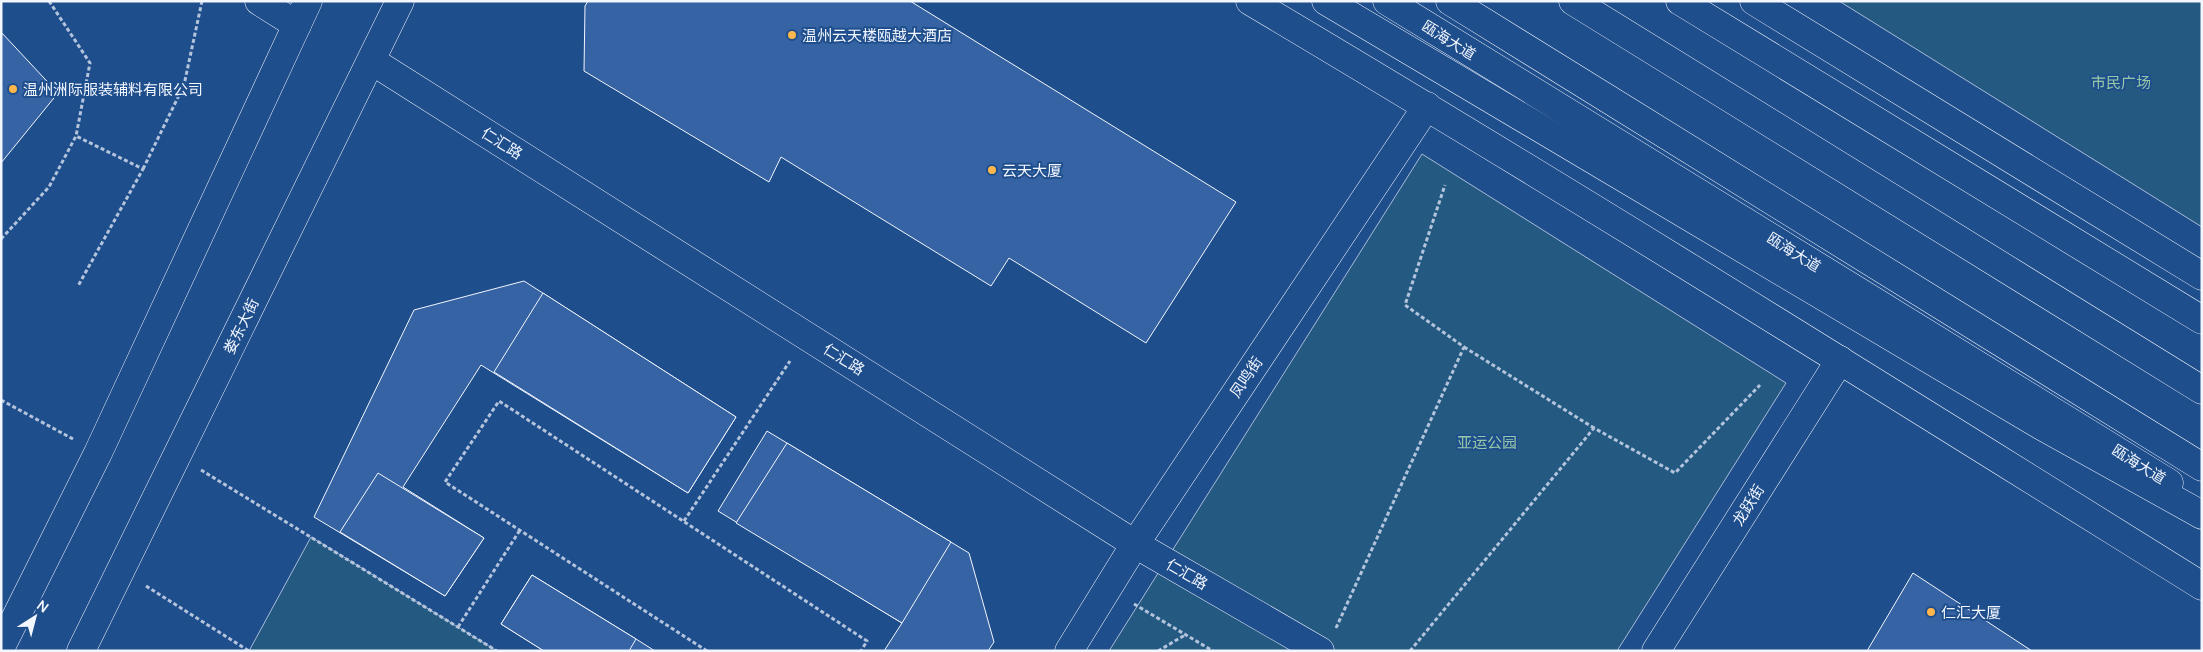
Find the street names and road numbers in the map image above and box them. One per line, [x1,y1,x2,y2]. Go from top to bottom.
street label: 瓯海大道 [1418,15,1480,65]
street label: 仁汇路 [477,122,527,164]
street label: 瓯海大道 [1763,227,1825,277]
street label: 娄东大街 [218,294,264,358]
street label: 仁汇路 [819,338,869,380]
street label: 凤鸣街 [1225,352,1267,402]
street label: 瓯海大道 [2108,439,2170,489]
street label: 龙跃街 [1727,480,1769,530]
street label: 仁汇路 [1162,554,1212,594]

